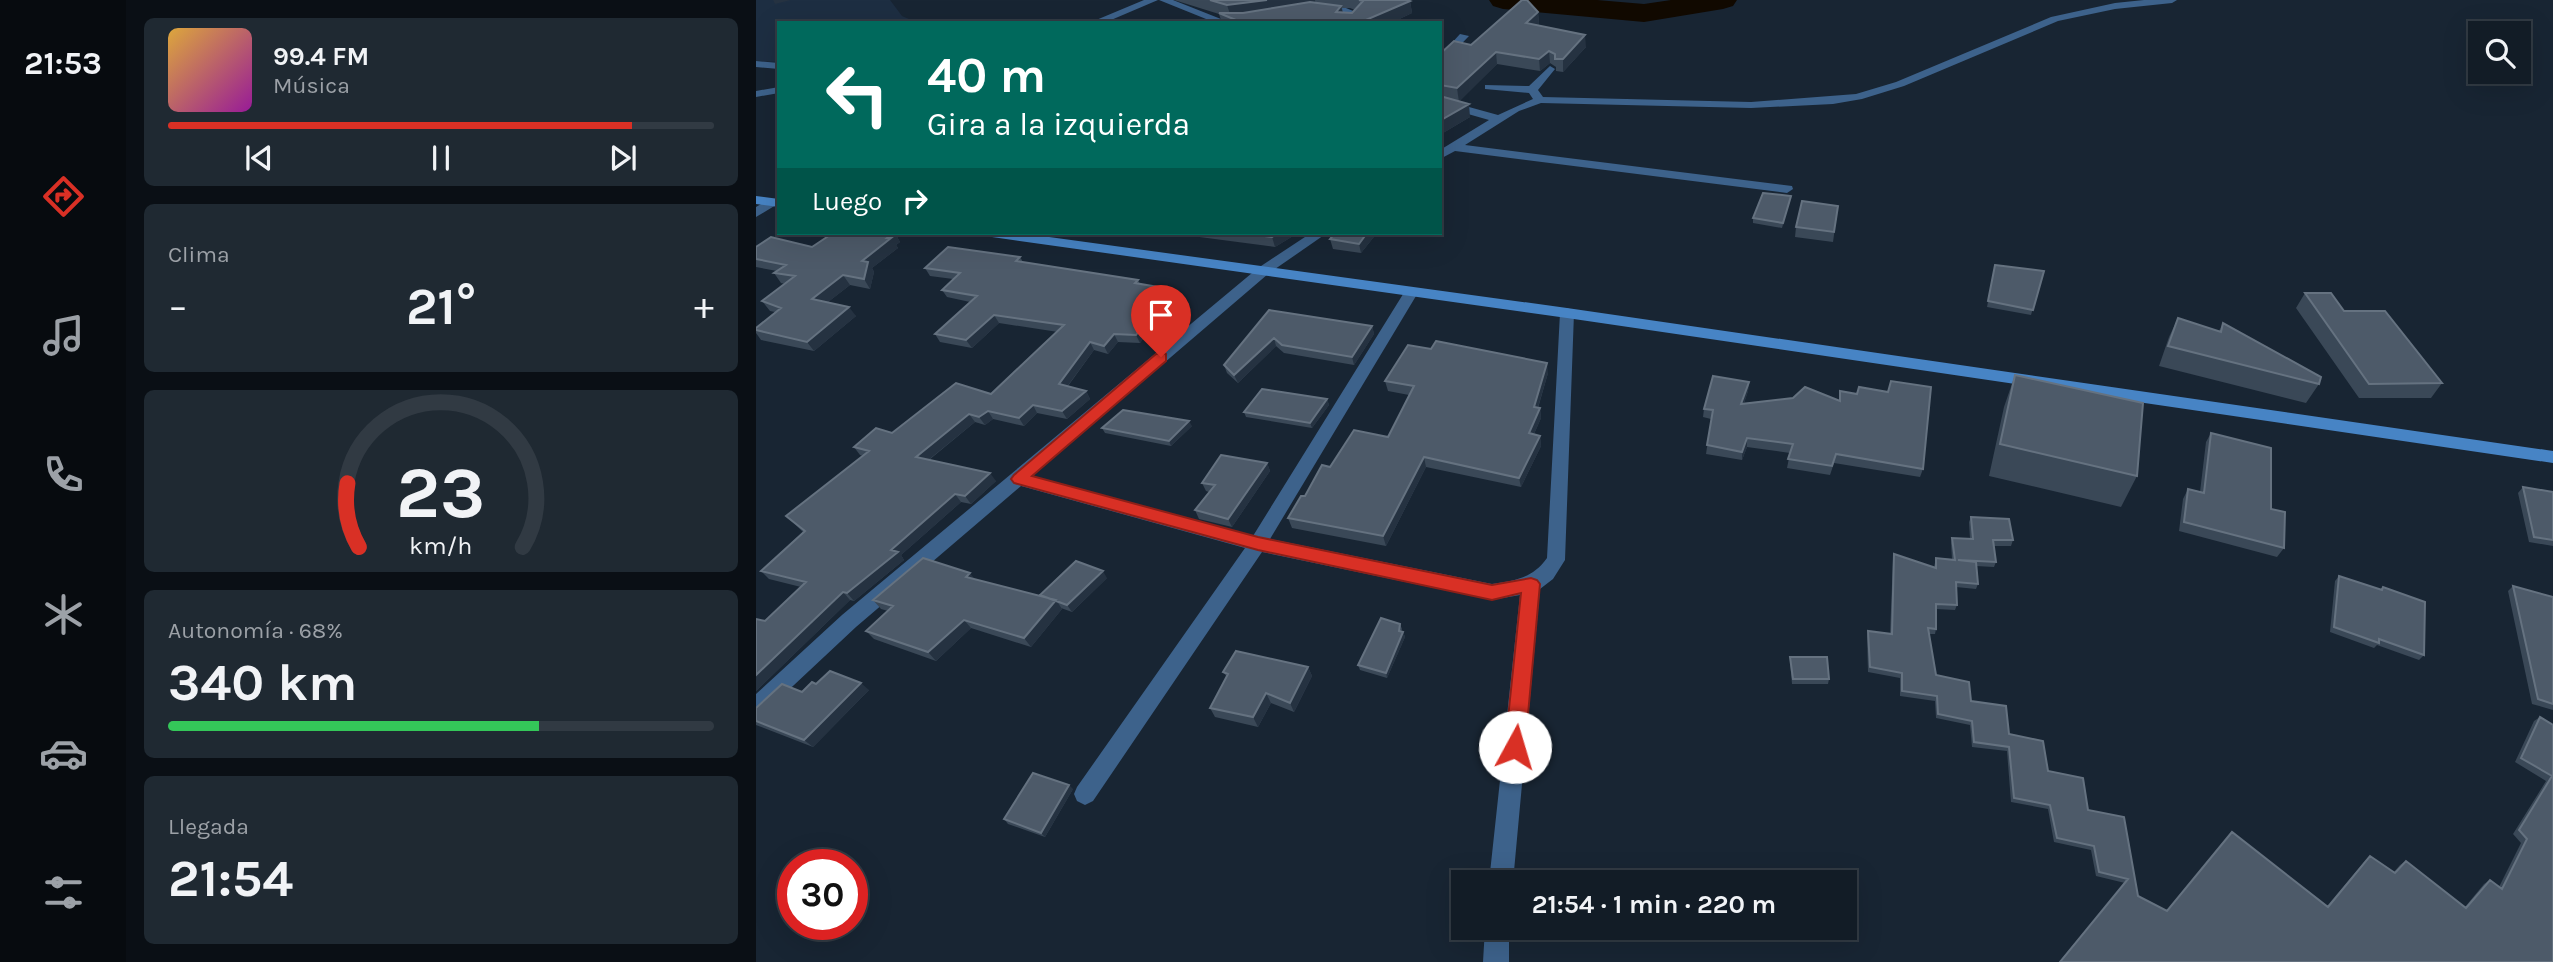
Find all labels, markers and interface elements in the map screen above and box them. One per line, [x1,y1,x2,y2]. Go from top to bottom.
map controls [2468,21,2531,84]
button: search [2468,21,2531,84]
text: 99.4 FM [273,41,369,72]
text: 21:53 [24,45,102,82]
text: 40 m [927,47,1046,104]
icon: left [812,49,903,140]
text: Música [273,72,350,99]
text: Gira a la izquierda [927,106,1190,143]
icon: previous [240,139,278,177]
icon: pause [422,139,460,177]
icon: next [604,139,642,177]
icon: directions [39,172,88,221]
icon: right [896,182,934,220]
text: Luego [812,186,882,217]
text: Clima [168,241,230,268]
text: 21° [406,276,476,337]
text: − [168,284,188,329]
text: + [694,284,714,329]
pin [1131,285,1191,357]
icon: arrive [1142,296,1180,334]
icon: music [39,311,88,360]
icon: phone [39,450,88,499]
text: 23 [396,450,486,535]
text: km/h [409,531,473,560]
icon: climate [39,590,88,639]
text: Autonomía · 68% [168,617,343,644]
text: 340 km [168,652,357,713]
position arrow [1478,710,1552,784]
icon: car [39,729,88,778]
text: Llegada [168,813,249,840]
text: 21:54 [168,848,293,909]
speed limit sign: 30 [777,849,868,940]
icon: filters [39,868,88,917]
text: 21:54 · 1 min · 220 m [1532,889,1776,920]

